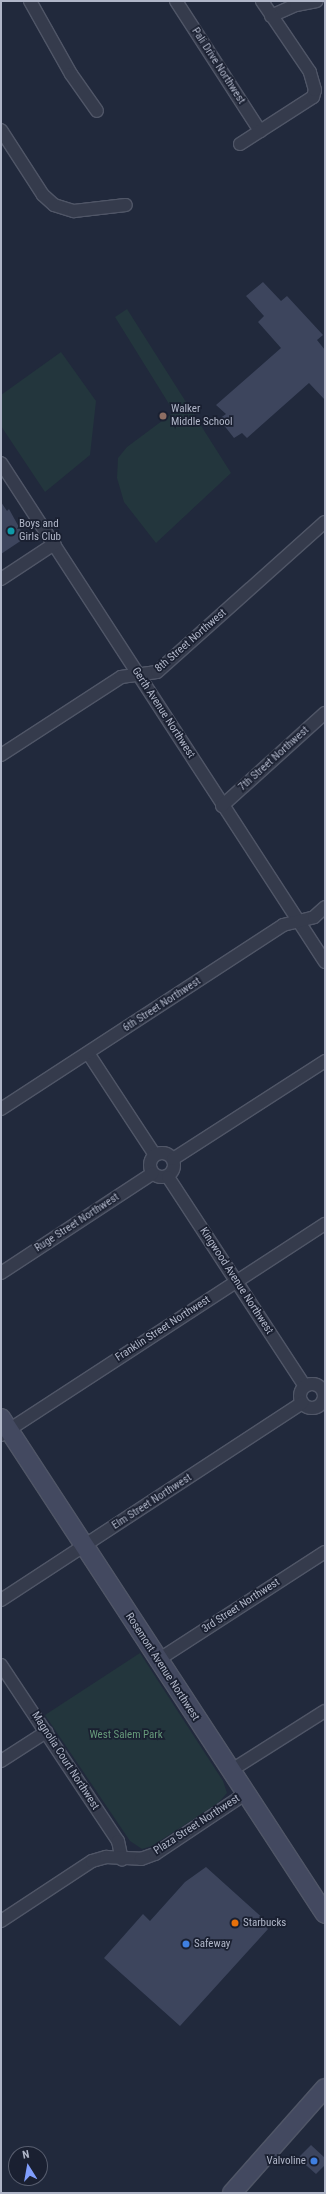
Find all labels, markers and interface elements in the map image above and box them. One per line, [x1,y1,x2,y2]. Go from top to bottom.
street label: Pali Drive Northwest [188,25,248,107]
place label: Walker Middle School [171,403,233,429]
marker: Walker Middle School [158,411,168,421]
place label: Boys and Girls Club [19,518,61,544]
marker: Boys and Girls Club [6,526,16,536]
street label: 8th Street Northwest [153,607,229,675]
street label: Gerth Avenue Northwest [129,665,197,761]
street label: 7th Street Northwest [236,724,312,794]
street label: 6th Street Northwest [121,975,203,1035]
street label: Ruge Street Northwest [32,1191,122,1255]
street label: Kingwood Avenue Northwest [196,1225,276,1337]
street label: Franklin Street Northwest [113,1293,213,1365]
street label: Elm Street Northwest [110,1471,194,1533]
street label: 3rd Street Northwest [200,1576,282,1636]
street label: Rosemont Avenue Northwest [122,1611,202,1723]
street label: Magnolia Court Northwest [28,1709,102,1813]
park label: West Salem Park [89,1728,163,1742]
street label: Plaza Street Northwest [152,1792,242,1858]
place label: Starbucks [243,1916,286,1930]
marker: Starbucks [230,1918,240,1928]
place label: Safeway [194,1937,230,1951]
marker: Safeway [181,1939,191,1949]
north arrow [8,2146,48,2186]
text: N [21,2148,30,2162]
place label: Valvoline [267,2154,306,2168]
marker: Valvoline [309,2156,319,2166]

